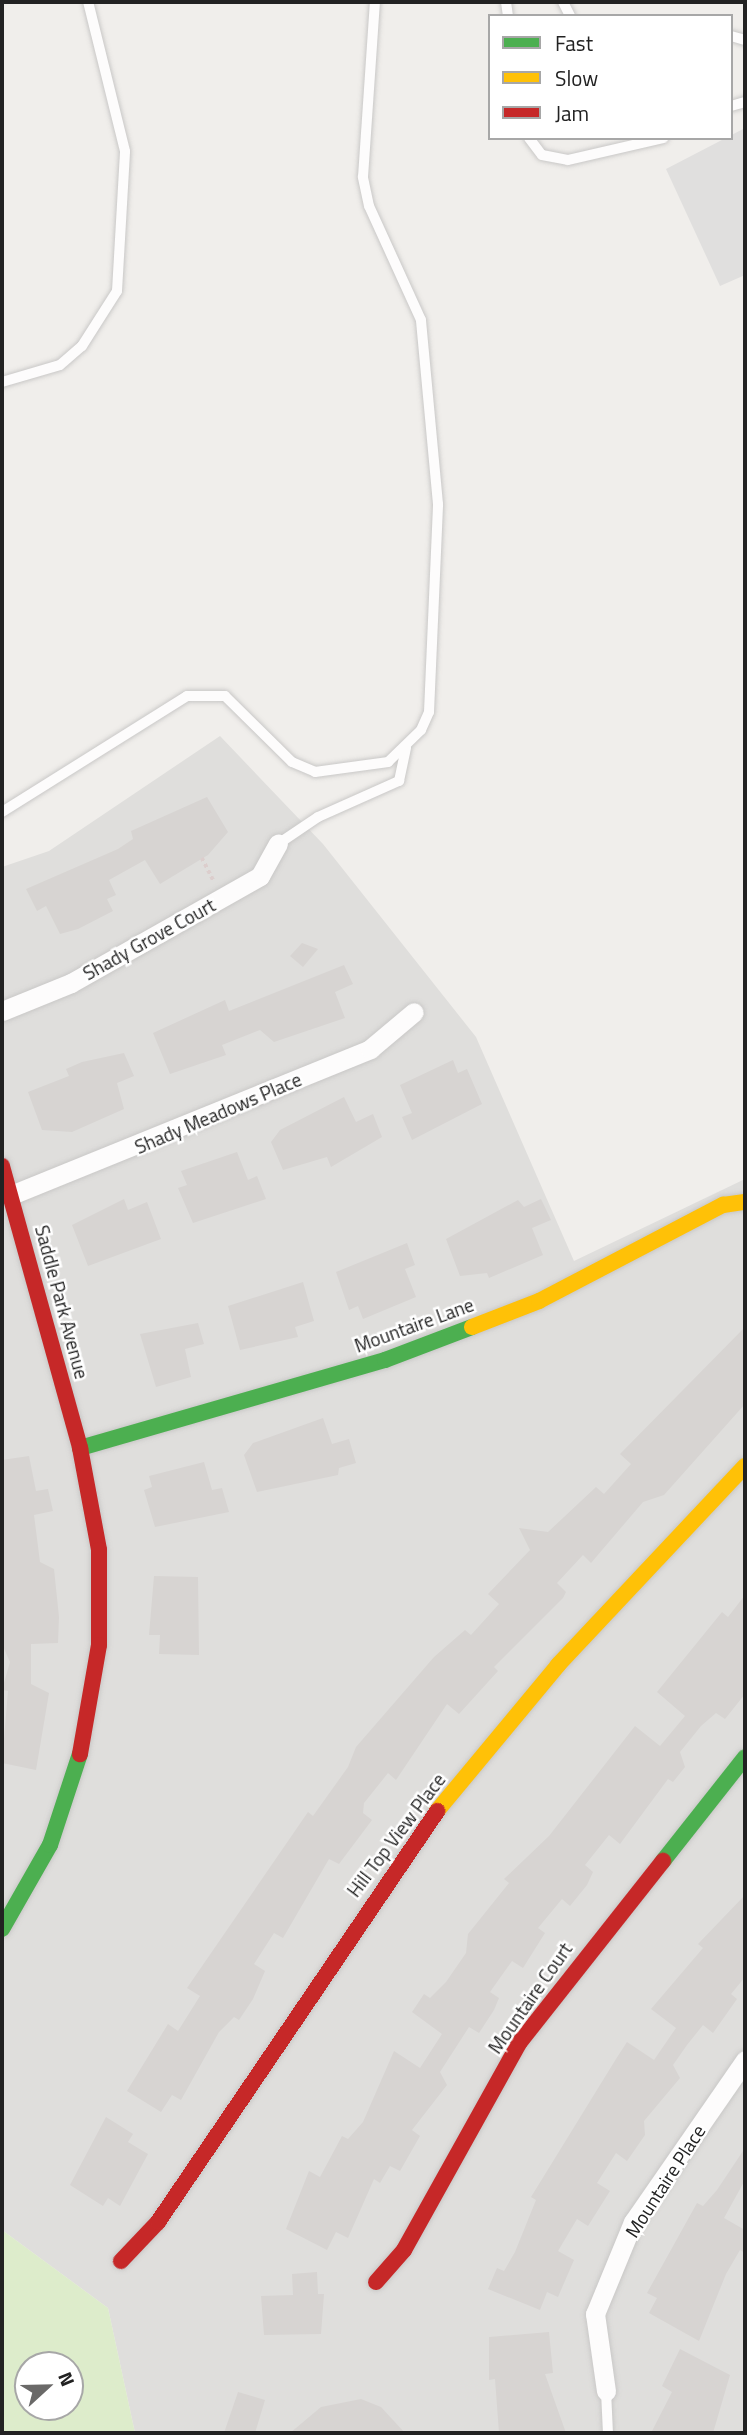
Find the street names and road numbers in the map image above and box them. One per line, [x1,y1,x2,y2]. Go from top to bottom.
street label: Shady Grove Court [79,893,219,985]
street label: Shady Meadows Place [131,1068,305,1158]
street label: Saddle Park Avenue [31,1223,93,1381]
street label: Mountaire Lane [351,1293,477,1357]
street label: Hill Top View Place [342,1769,450,1901]
street label: Mountaire Court [483,1938,577,2058]
street label: Mountaire Place [620,2120,710,2242]

